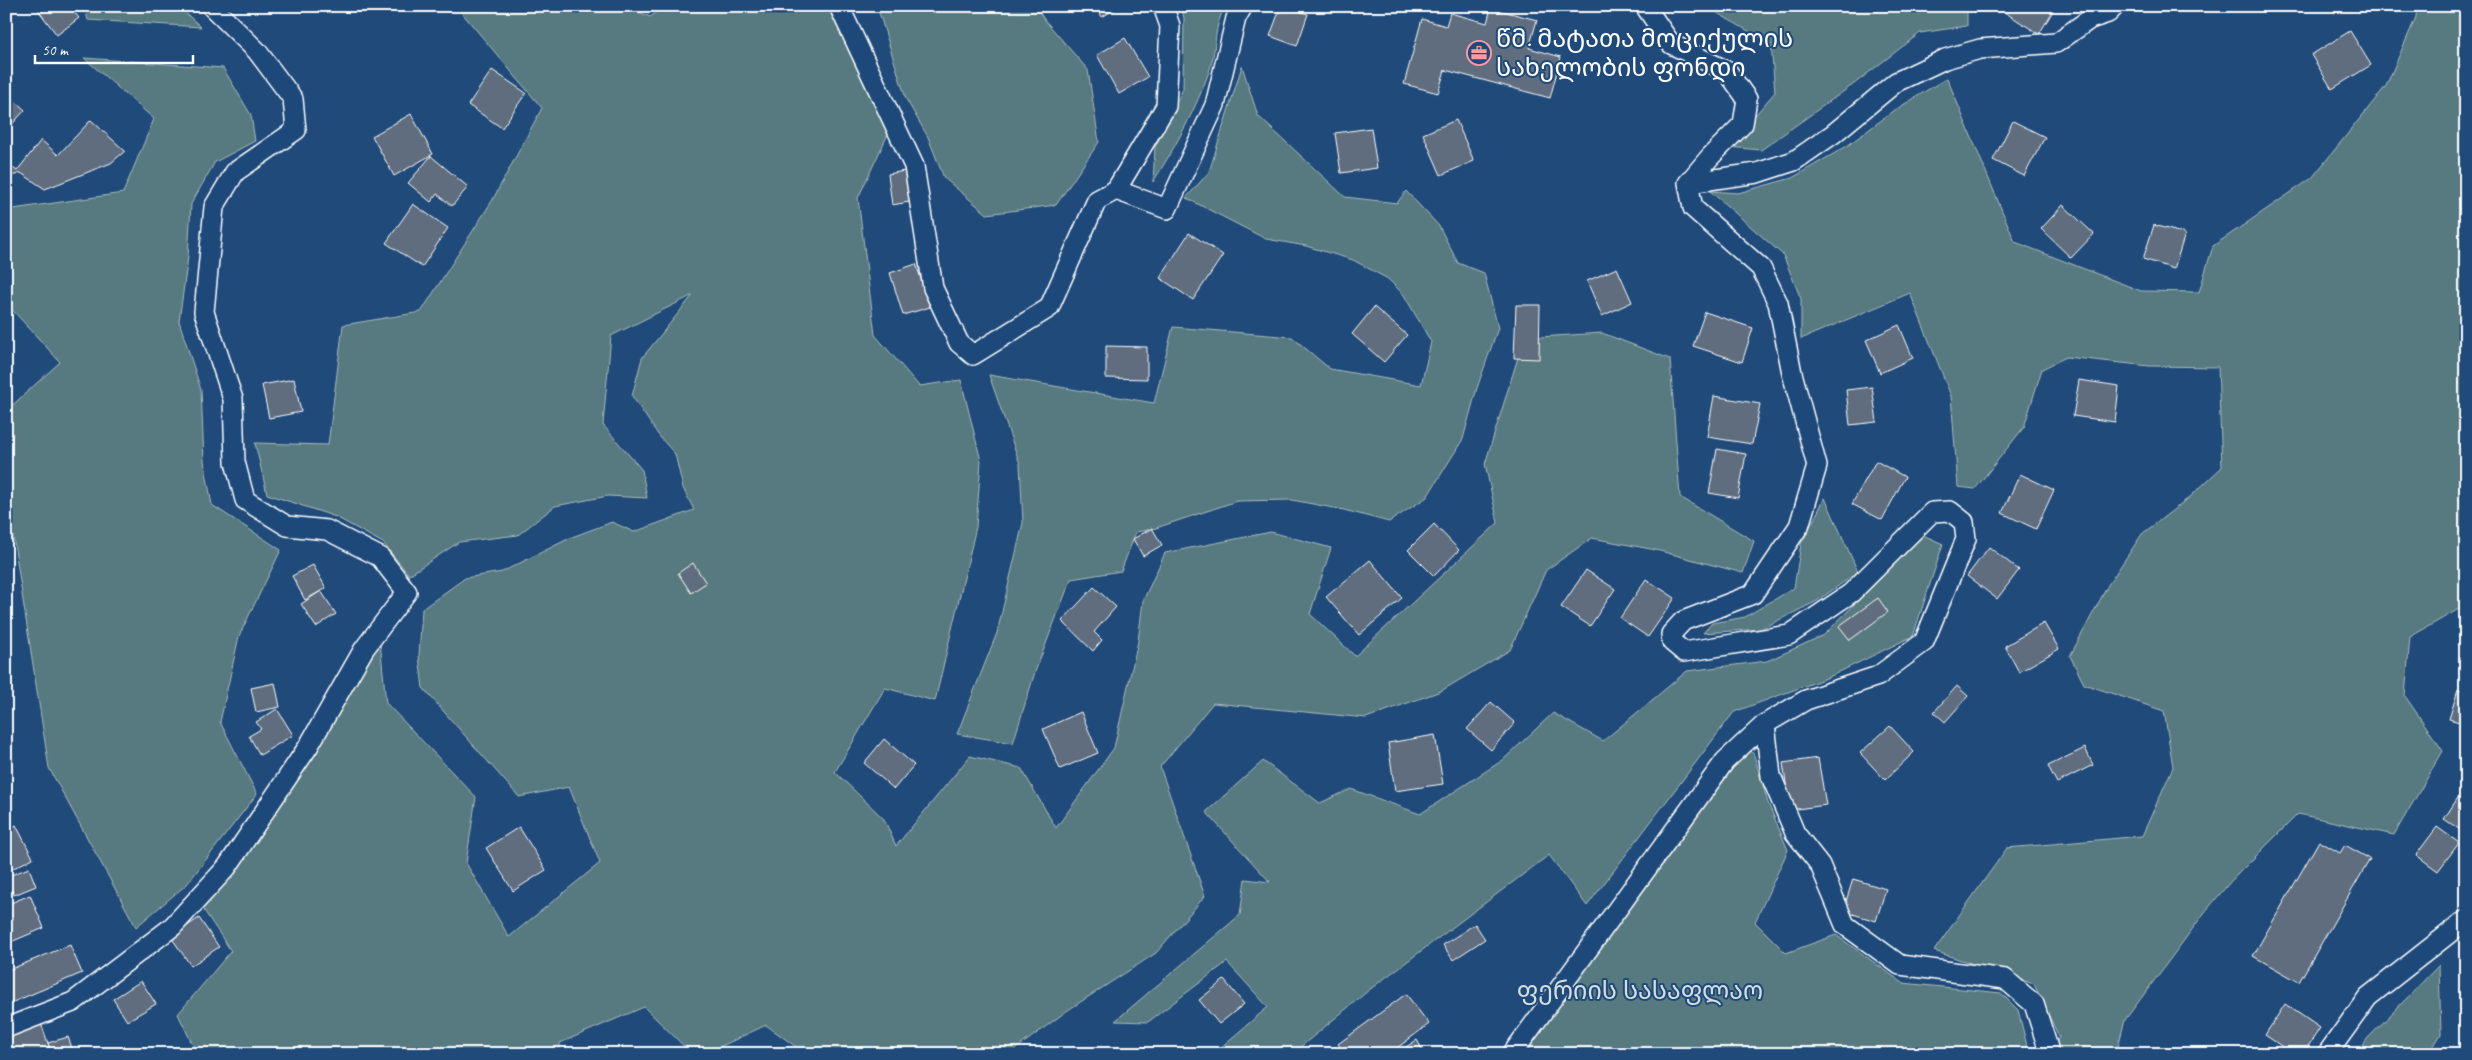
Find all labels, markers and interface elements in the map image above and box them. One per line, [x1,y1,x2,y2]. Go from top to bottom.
place label: წმ. მატათა მოციქულის სახელობის ფონდი [1496,23,1793,84]
scale bar [35,32,192,64]
office icon: წმ. მატათა მოციქულის სახელობის ფონდი [1466,40,1492,66]
text: 50 m [42,41,69,60]
park label: ფერიის სასაფლაო [1517,975,1763,1007]

